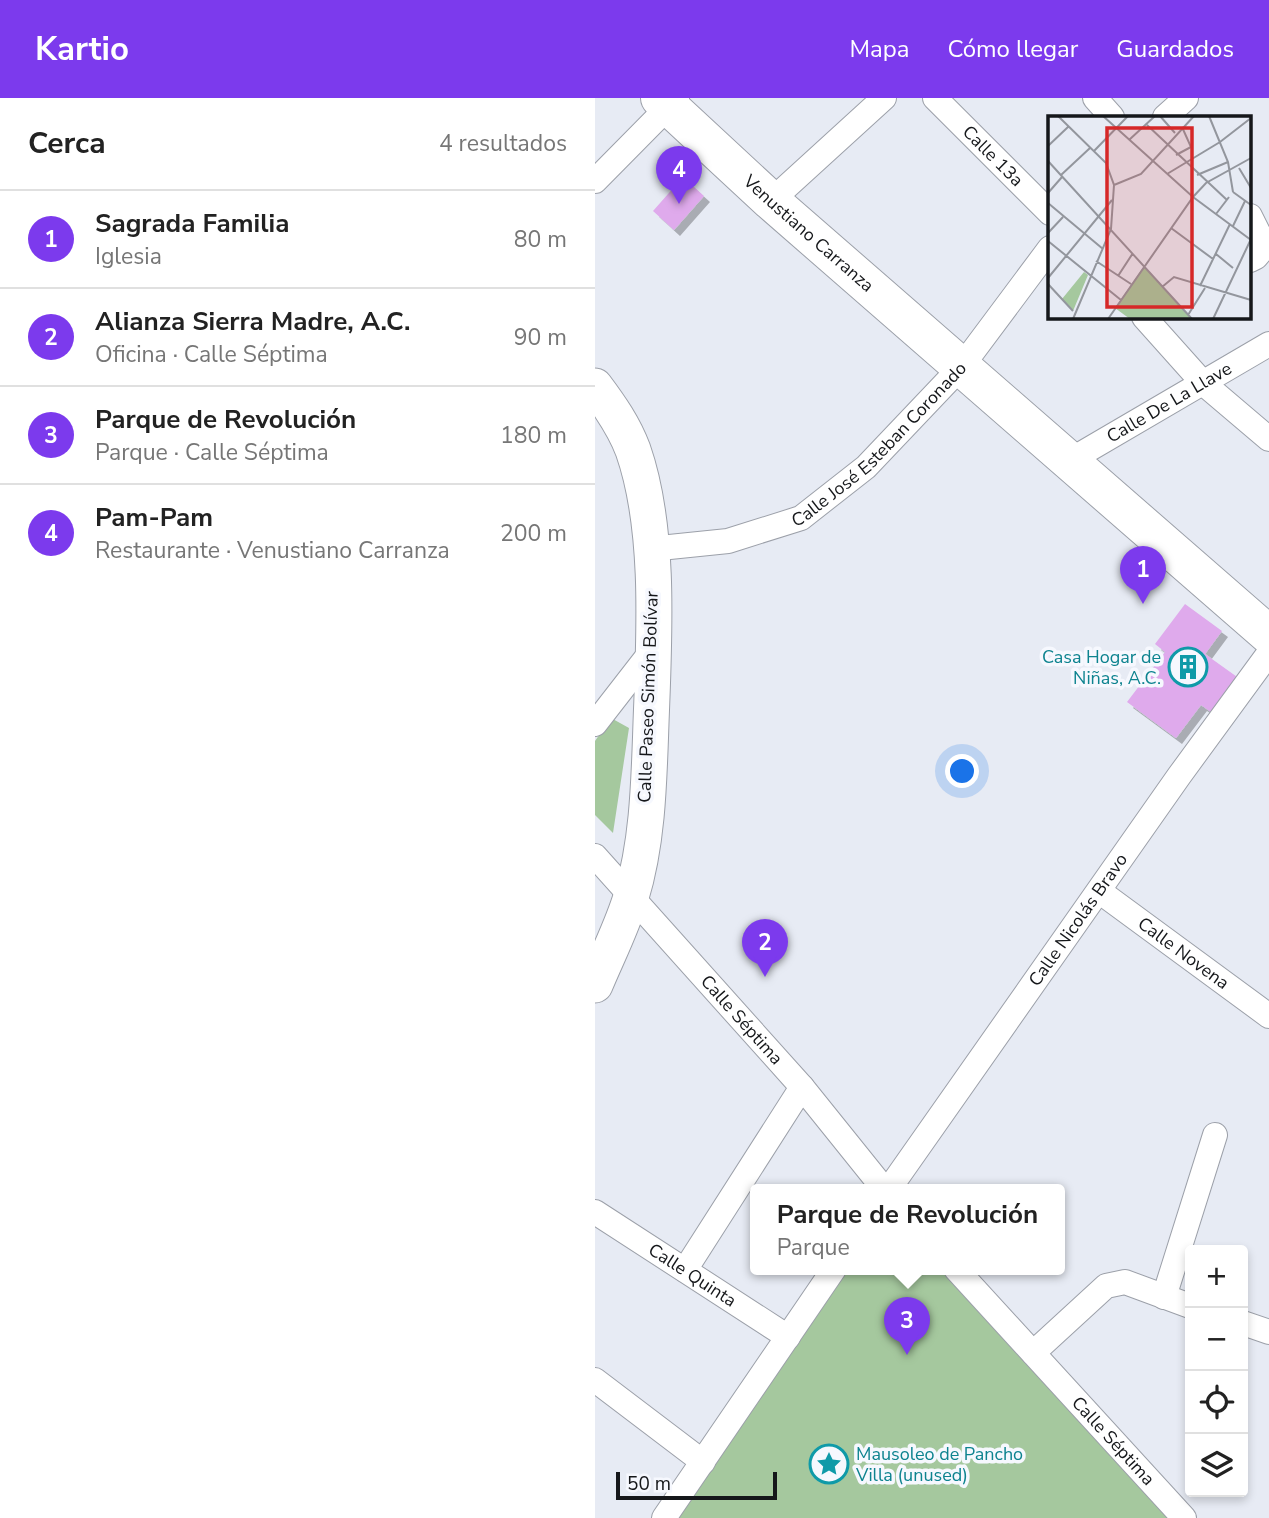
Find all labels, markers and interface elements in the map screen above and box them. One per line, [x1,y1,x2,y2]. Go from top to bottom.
text: Kartio [35,27,129,72]
text: Mapa [849,33,909,65]
text: Cómo llegar [947,33,1078,65]
text: Guardados [1116,33,1234,65]
inset map [1048,116,1251,318]
street label: Calle 13a [957,120,1029,192]
text: Cerca [28,123,106,164]
text: 4 resultados [439,128,567,159]
pin: 4 [656,146,702,204]
street label: Venustiano Carranza [737,169,879,297]
text: Sagrada Familia [95,206,289,241]
text: 1 [44,224,58,255]
text: 80 m [514,224,567,255]
text: Iglesia [95,241,162,272]
text: Alianza Sierra Madre, A.C. [95,304,410,339]
text: 2 [44,322,58,353]
text: 90 m [514,322,567,353]
text: Oficina · Calle Séptima [95,339,328,370]
street label: Calle De La Llave [1102,356,1236,448]
street label: Calle José Esteban Coronado [789,357,972,532]
text: Parque de Revolución [95,402,356,437]
text: 3 [44,420,58,451]
text: 180 m [500,420,567,451]
text: Parque · Calle Séptima [95,437,329,468]
text: Pam-Pam [95,500,213,535]
text: 4 [44,518,58,549]
text: 200 m [500,518,567,549]
text: Restaurante · Venustiano Carranza [95,535,450,566]
pin: 1 [1120,546,1166,604]
street label: Calle Paseo Simón Bolívar [632,590,664,803]
place label: Casa Hogar de Niñas, A.C. [1042,645,1161,690]
building icon: Casa Hogar de Niñas, A.C. [1167,646,1209,688]
your location [945,754,979,788]
street label: Calle Nicolás Bravo [1023,849,1133,991]
street label: Calle Novena [1133,912,1234,995]
pin: 2 [742,919,788,977]
street label: Calle Séptima [695,970,788,1070]
popup [750,1184,1065,1275]
text: Parque de Revolución [777,1197,1038,1232]
text: Parque [777,1232,850,1263]
street label: Calle Quinta [644,1238,741,1312]
map controls [1185,1245,1248,1497]
button: + [1185,1245,1248,1308]
pin: 3 [884,1297,930,1355]
button: − [1185,1308,1248,1371]
button: locate [1185,1371,1248,1434]
street label: Calle Séptima [1066,1391,1160,1491]
button: layers [1185,1434,1248,1497]
place label: Mausoleo de Pancho Villa (unused) [855,1442,1023,1487]
place icon: Mausoleo de Pancho Villa (unused) [808,1443,850,1485]
scale bar [616,1469,777,1501]
text: 50 m [627,1471,671,1497]

